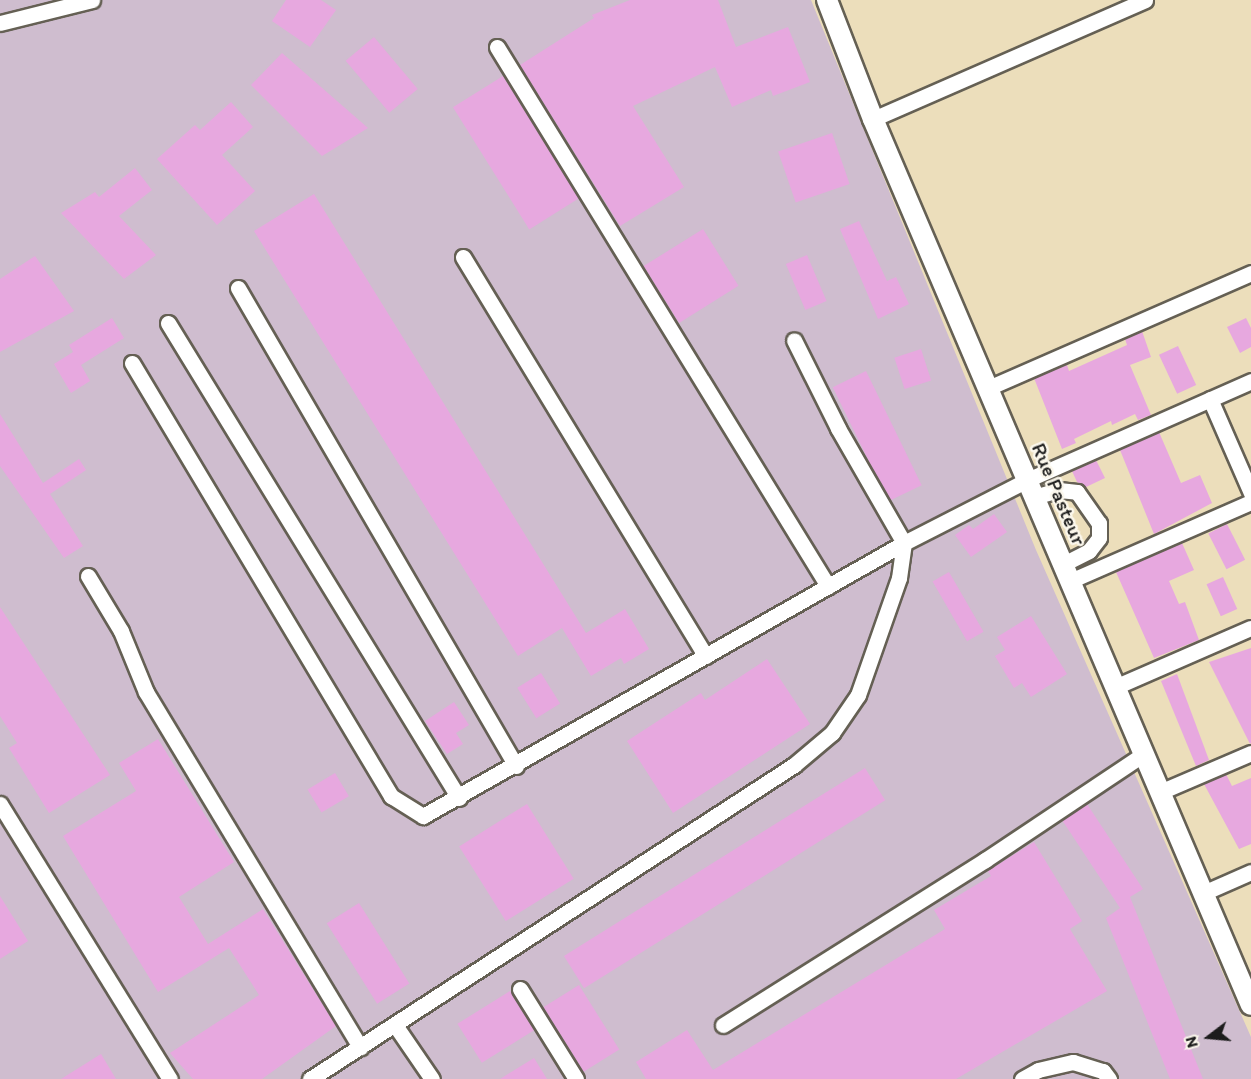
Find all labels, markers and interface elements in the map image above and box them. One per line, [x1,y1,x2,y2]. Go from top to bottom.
street label: Rue Pasteur [1026,439,1092,549]
north arrow [1179,1007,1239,1067]
text: N [1181,1034,1202,1050]

